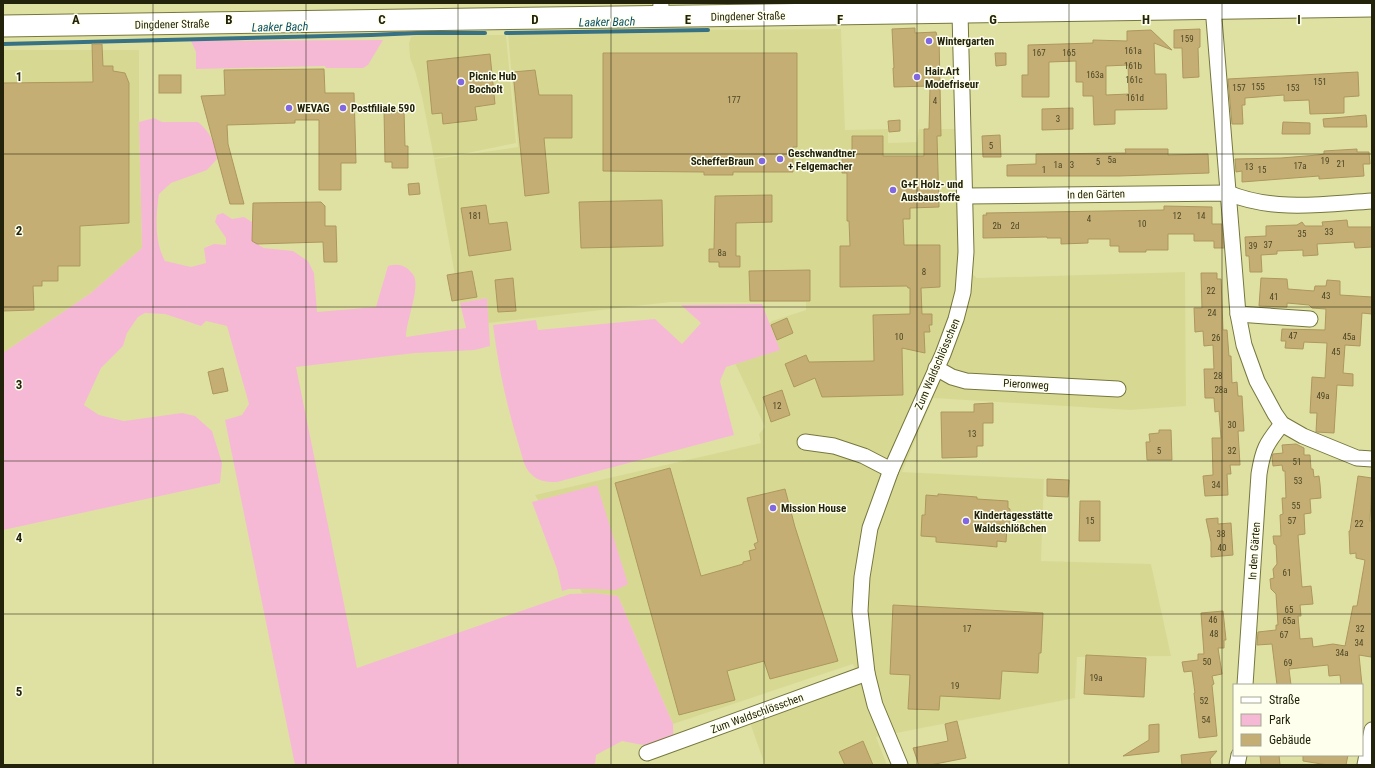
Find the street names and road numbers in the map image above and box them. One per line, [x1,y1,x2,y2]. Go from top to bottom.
street label: Dingdener Straße [711,9,786,24]
street label: Dingdener Straße [135,17,210,32]
street label: In den Gärten [1067,187,1125,202]
street label: Zum Waldschlösschen [912,317,963,412]
street label: Pieronweg [1003,377,1049,392]
street label: In den Gärten [1246,522,1263,581]
street label: Zum Waldschlösschen [709,691,805,736]

